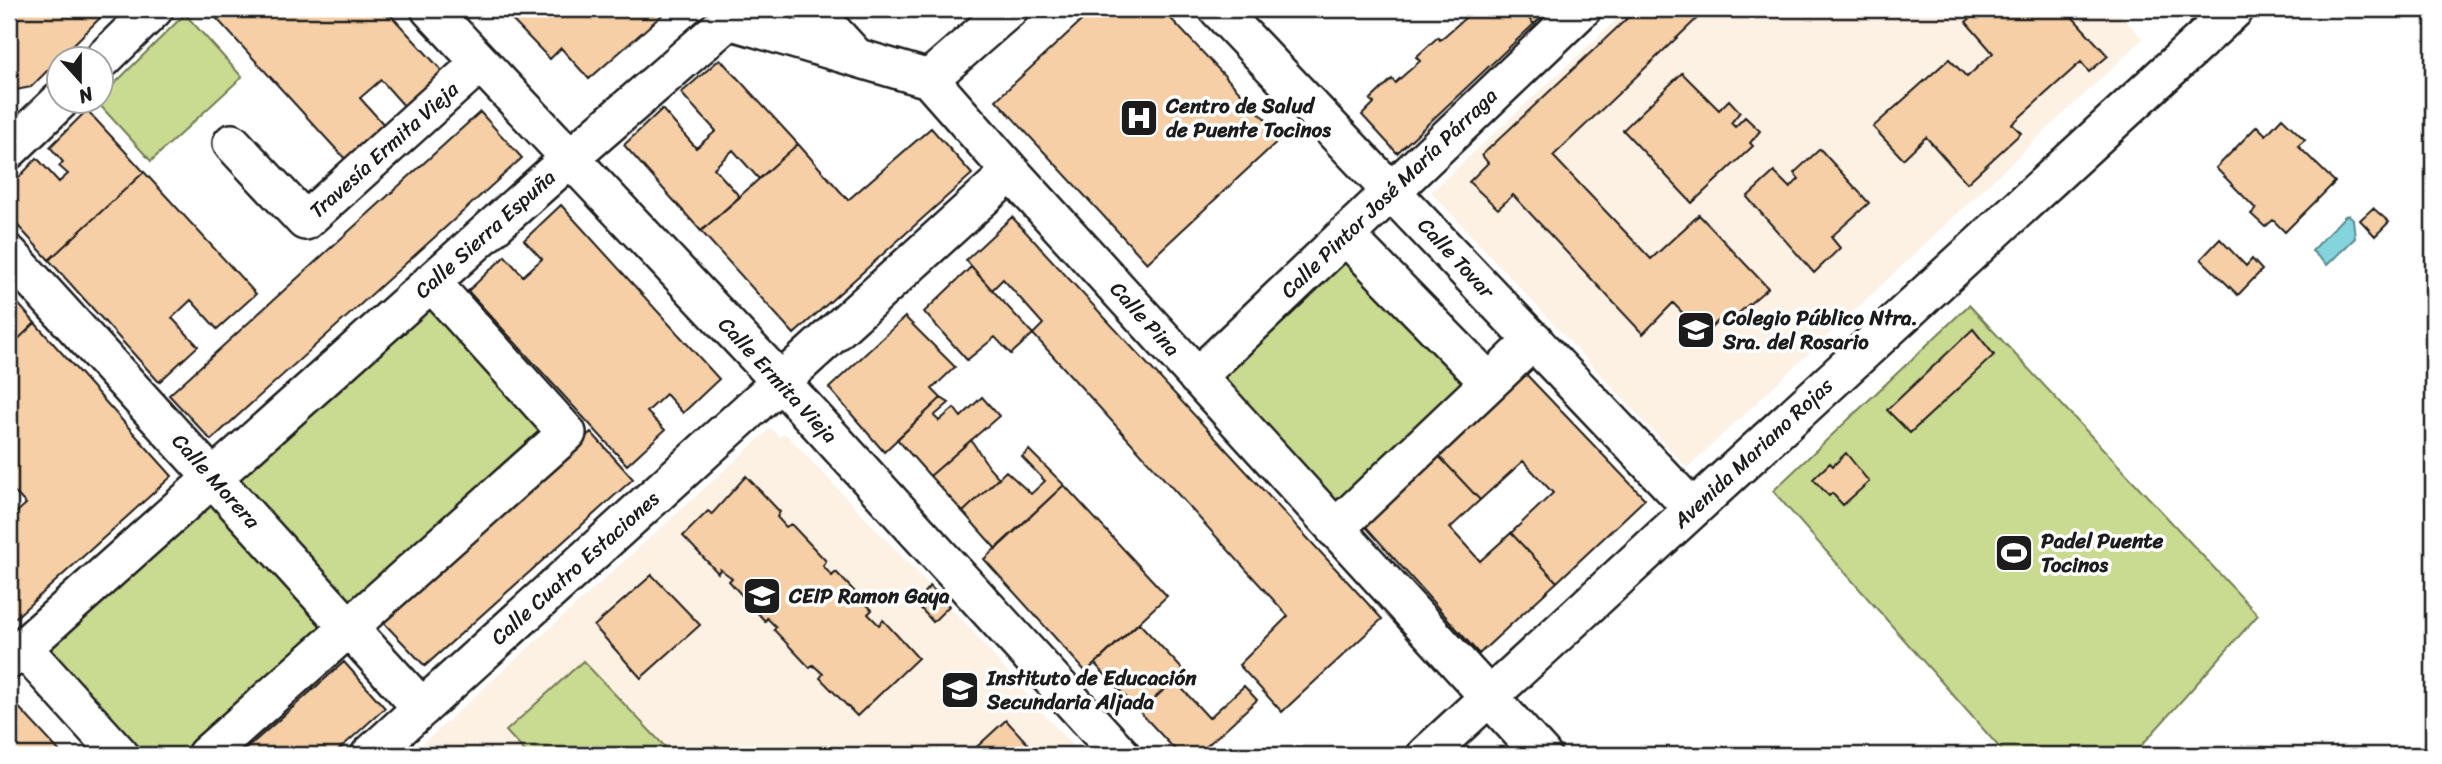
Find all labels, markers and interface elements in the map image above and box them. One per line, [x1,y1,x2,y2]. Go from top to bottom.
north arrow [46,46,116,116]
street label: Travesía Ermita Vieja [300,71,468,228]
text: N [73,77,99,113]
street label: Calle Pintor José María Párraga [1271,78,1507,308]
place label: Centro de Salud de Puente Tocinos [1165,87,1331,149]
hospital icon: Centro de Salud de Puente Tocinos [1118,97,1160,139]
street label: Calle Sierra Espuña [405,159,565,308]
street label: Calle Tovar [1408,208,1505,309]
street label: Calle Pina [1100,272,1190,366]
place label: Colegio Público Ntra. Sra. del Rosario [1722,299,1918,361]
street label: Calle Ermita Vieja [709,307,848,453]
school or university icon: Colegio Público Ntra. Sra. del Rosario [1675,309,1717,351]
street label: Avenida Mariano Rojas [1663,368,1842,539]
street label: Calle Morera [162,424,270,538]
street label: Calle Cuatro Estaciones [482,481,669,655]
place label: Padel Puente Tocinos [2041,522,2164,584]
sports icon: Padel Puente Tocinos [1993,532,2035,574]
school or university icon: CEIP Ramon Gaya [741,575,783,617]
place label: CEIP Ramon Gaya [788,577,950,615]
place label: Instituto de Educación Secundaria Aljada [986,659,1197,721]
school or university icon: Instituto de Educación Secundaria Aljada [939,669,981,711]

